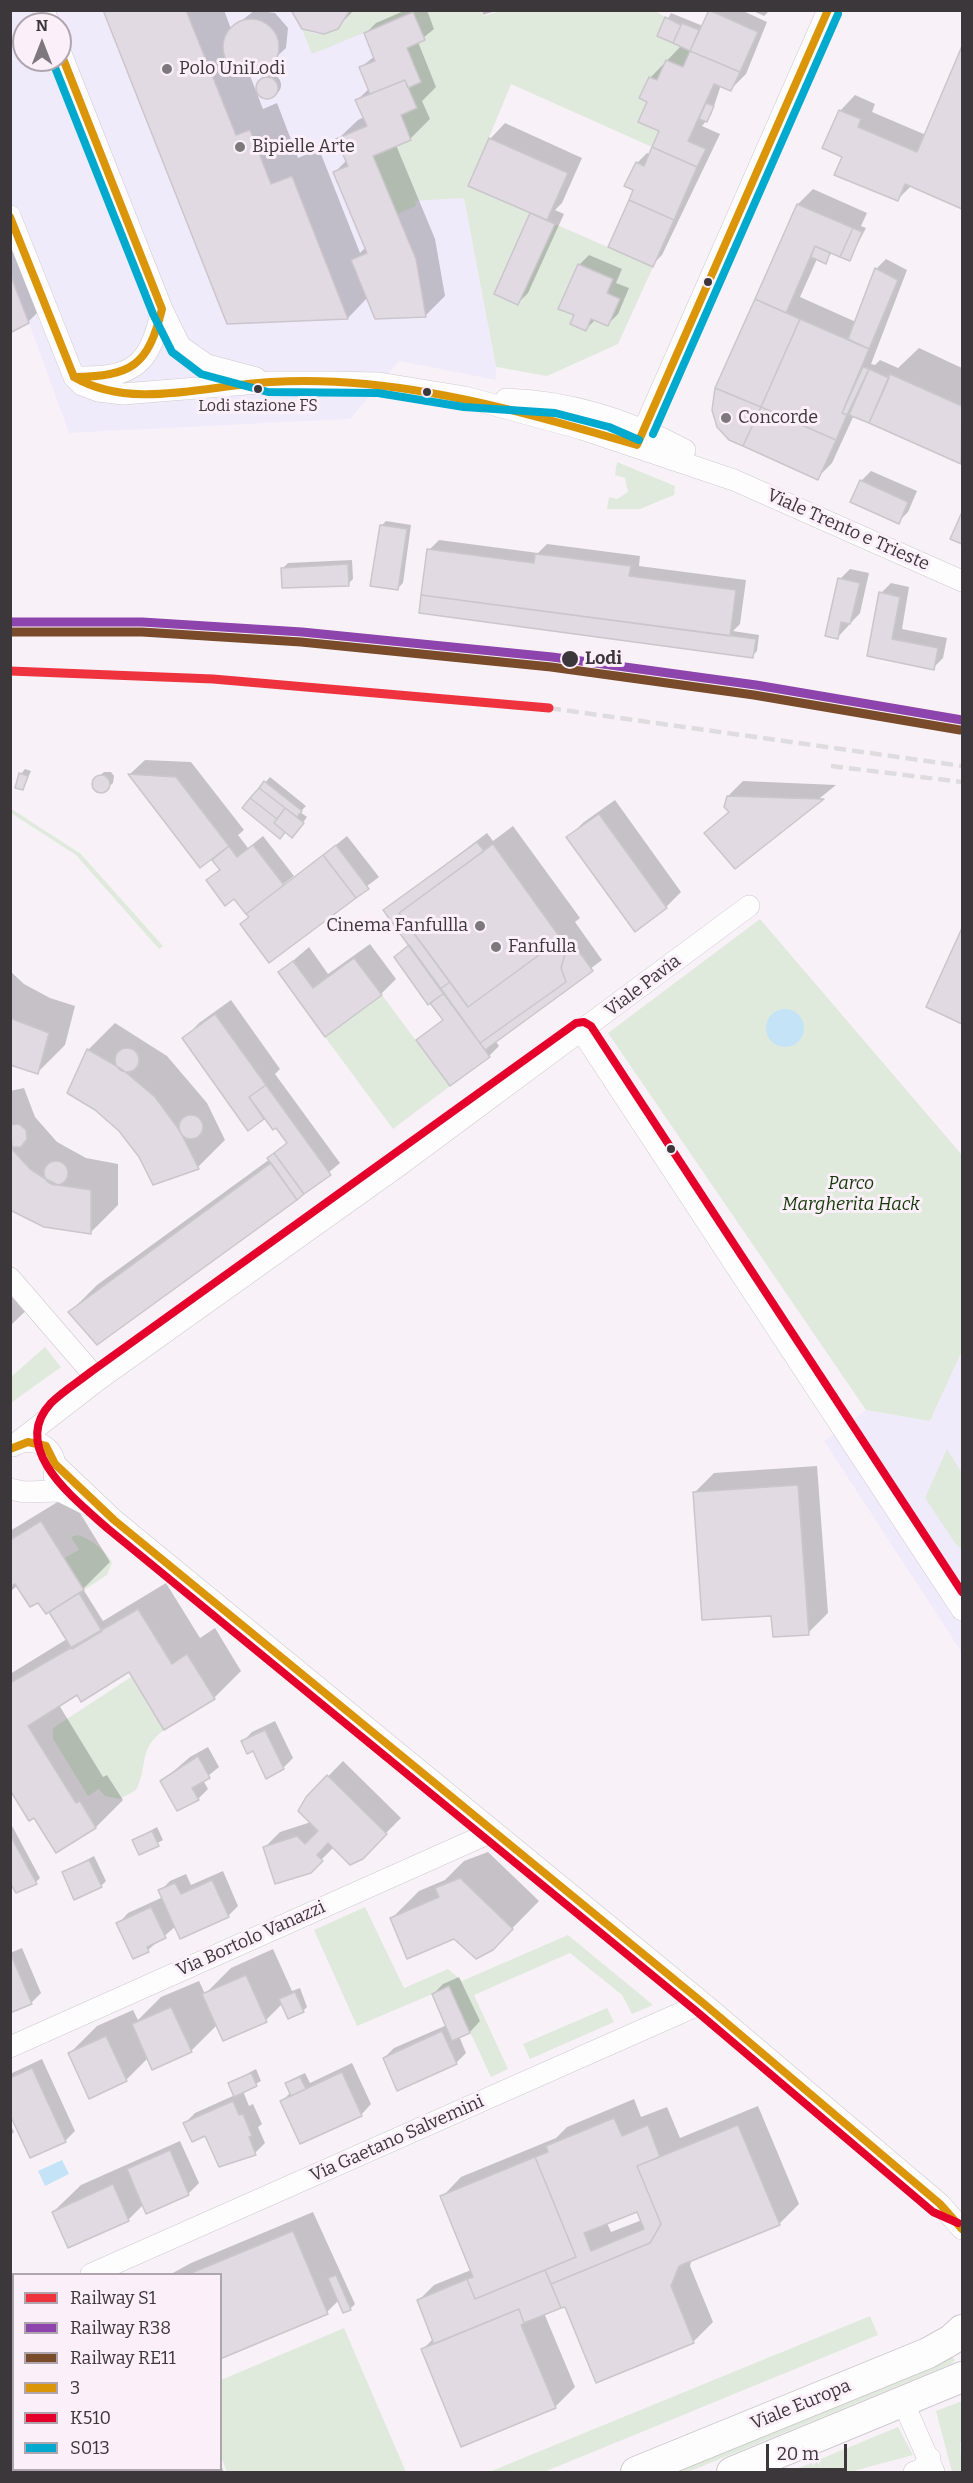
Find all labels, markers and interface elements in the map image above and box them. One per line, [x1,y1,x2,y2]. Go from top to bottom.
north arrow [12,12,72,72]
text: N [36,16,48,35]
place label: Polo UniLodi [179,58,285,80]
marker: Polo UniLodi [160,62,174,76]
place label: Bipielle Arte [252,136,355,158]
marker: Bipielle Arte [233,140,247,154]
unlabelled marker [702,276,714,288]
marker: Lodi stazione FS [252,383,264,395]
unlabelled marker [421,386,433,398]
place label: Lodi stazione FS [198,397,318,417]
place label: Concorde [738,407,818,429]
marker: Concorde [719,411,733,425]
street label: Viale Trento e Trieste [763,484,933,576]
place label: Lodi [585,648,622,670]
marker: Lodi [560,649,580,669]
place label: Cinema Fanfullla [326,915,468,937]
marker: Cinema Fanfullla [473,919,487,933]
place label: Fanfulla [508,936,576,958]
marker: Fanfulla [489,940,503,954]
street label: Viale Pavia [601,951,685,1021]
unlabelled marker [665,1143,677,1155]
park label: Parco Margherita Hack [782,1173,920,1216]
street label: Via Bortolo Vanazzi [173,1897,329,1981]
street label: Via Gaetano Salvemini [307,2091,487,2187]
legend [12,2273,222,2471]
text: Railway S1 [70,2287,156,2309]
text: Railway R38 [70,2317,171,2339]
text: Railway RE11 [70,2347,176,2369]
street label: Viale Europa [748,2375,854,2435]
text: 3 [70,2377,80,2399]
text: K510 [70,2407,111,2429]
scale bar [769,2432,850,2470]
text: S013 [70,2437,110,2459]
text: 20 m [777,2443,819,2465]

